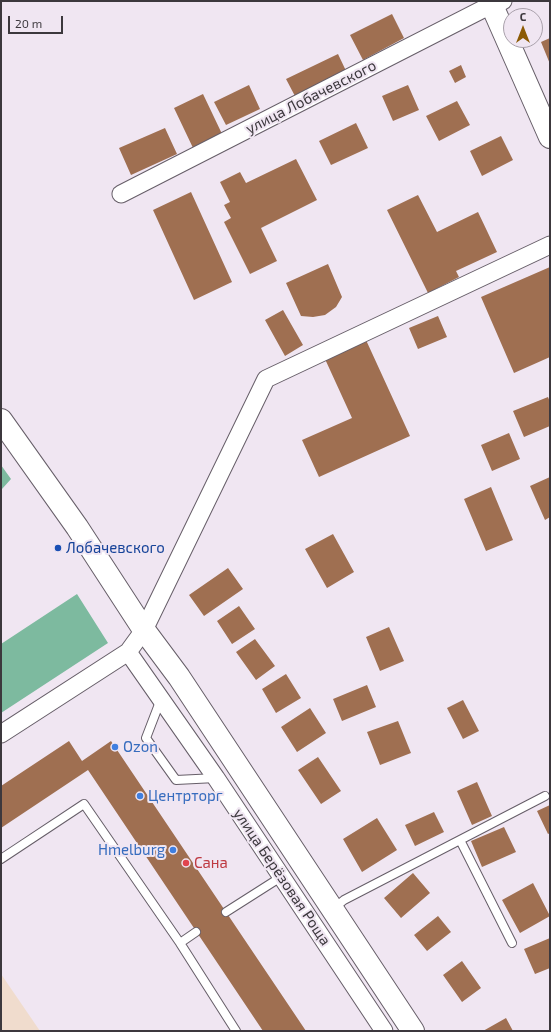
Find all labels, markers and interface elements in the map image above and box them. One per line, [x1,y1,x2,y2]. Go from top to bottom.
scale bar [10,8,65,34]
north arrow [503,8,543,48]
text: С [520,10,526,23]
text: 20 m [15,16,42,30]
street label: улица Лобачевского [243,56,379,138]
place label: Лобачевского [66,539,165,557]
marker: Лобачевского [53,543,63,553]
place label: Ozon [123,738,158,756]
marker: Ozon [110,742,120,752]
place label: Центрторг [148,787,223,805]
marker: Центрторг [135,791,145,801]
street label: улица Берёзовая Роща [229,805,335,949]
place label: Hmelburg [98,841,165,859]
marker: Hmelburg [168,845,178,855]
place label: Сана [194,854,228,872]
marker: Сана [181,858,191,868]

